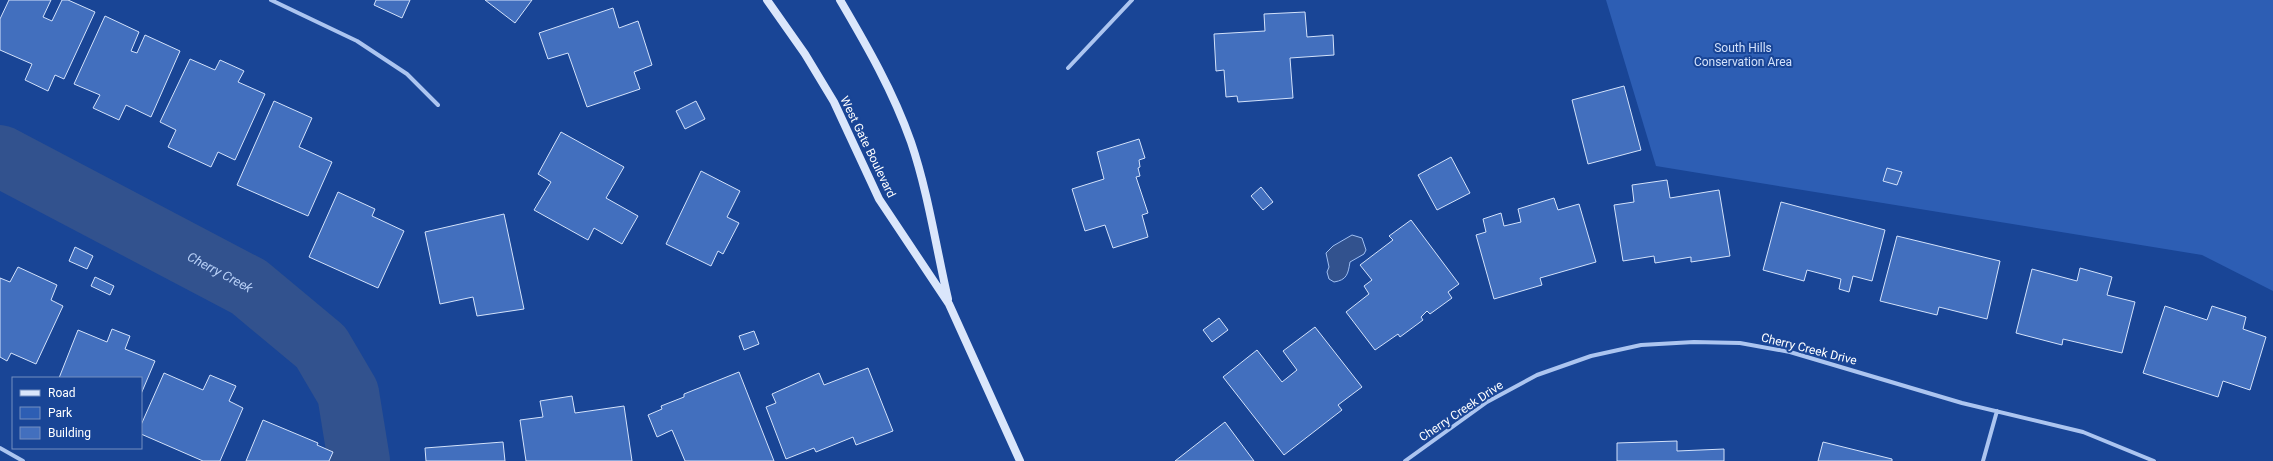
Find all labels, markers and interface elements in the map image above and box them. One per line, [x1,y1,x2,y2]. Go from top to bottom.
park label: South Hills Conservation Area [1694,41,1792,69]
street label: West Gate Boulevard [837,94,899,200]
water label: Cherry Creek [185,249,257,296]
street label: Cherry Creek Drive [1760,330,1858,368]
legend [12,377,142,449]
street label: Cherry Creek Drive [1416,378,1506,444]
text: Road [48,386,76,400]
text: Park [48,406,73,420]
text: Building [48,426,91,440]

